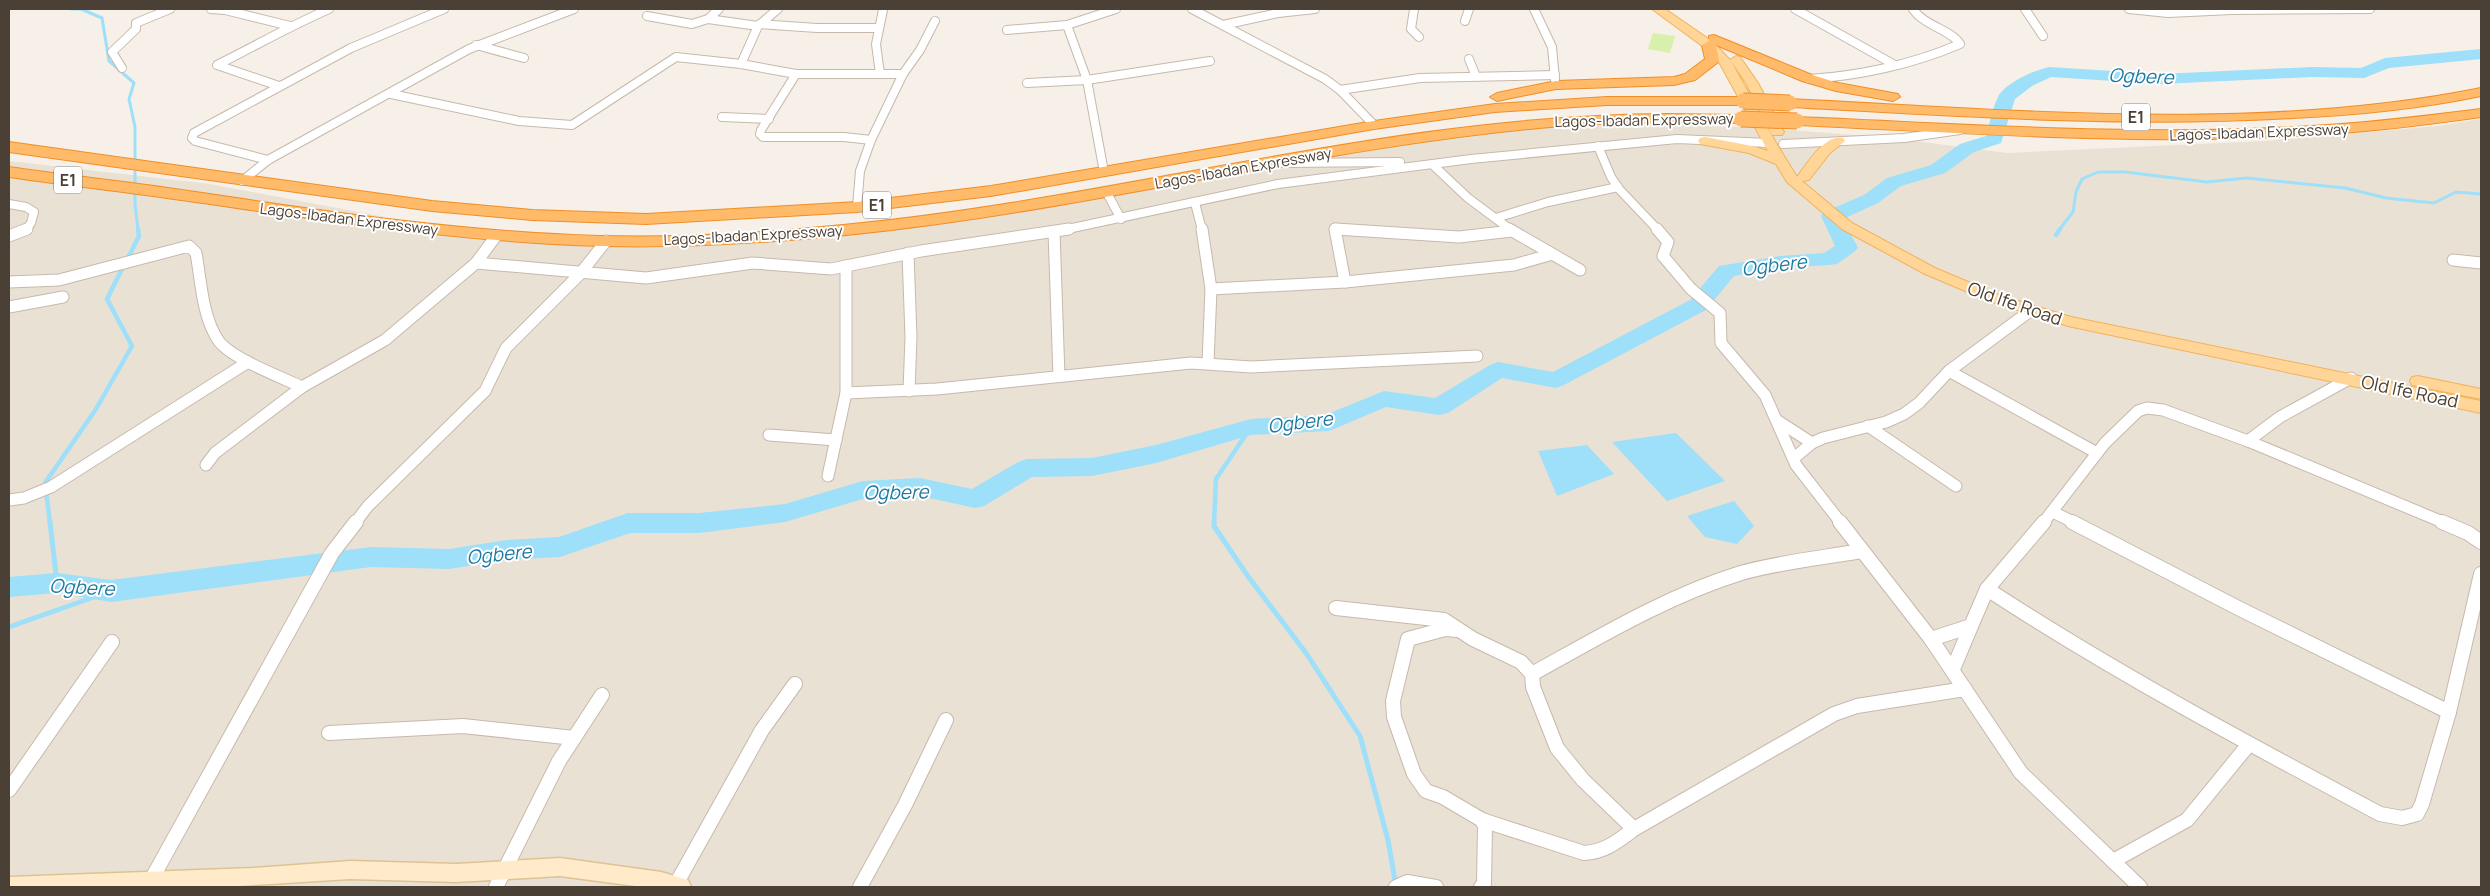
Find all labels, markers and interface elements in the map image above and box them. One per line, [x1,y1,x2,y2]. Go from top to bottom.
water label: Ogbere [2108,62,2176,90]
road number: E1 [2122,104,2150,130]
street label: Lagos-Ibadan Expressway [1554,108,1734,132]
street label: Lagos-Ibadan Expressway [2169,118,2349,146]
street label: Lagos-Ibadan Expressway [1153,142,1333,194]
road number: E1 [54,166,82,194]
road number: E1 [863,192,891,218]
street label: Lagos-Ibadan Expressway [259,198,439,240]
street label: Lagos-Ibadan Expressway [663,220,843,250]
water label: Ogbere [1740,248,1810,282]
street label: Old Ife Road [1965,276,2065,330]
street label: Old Ife Road [2359,369,2461,413]
water label: Ogbere [1266,405,1336,439]
water label: Ogbere [863,478,931,506]
water label: Ogbere [465,537,535,570]
water label: Ogbere [49,572,117,602]

